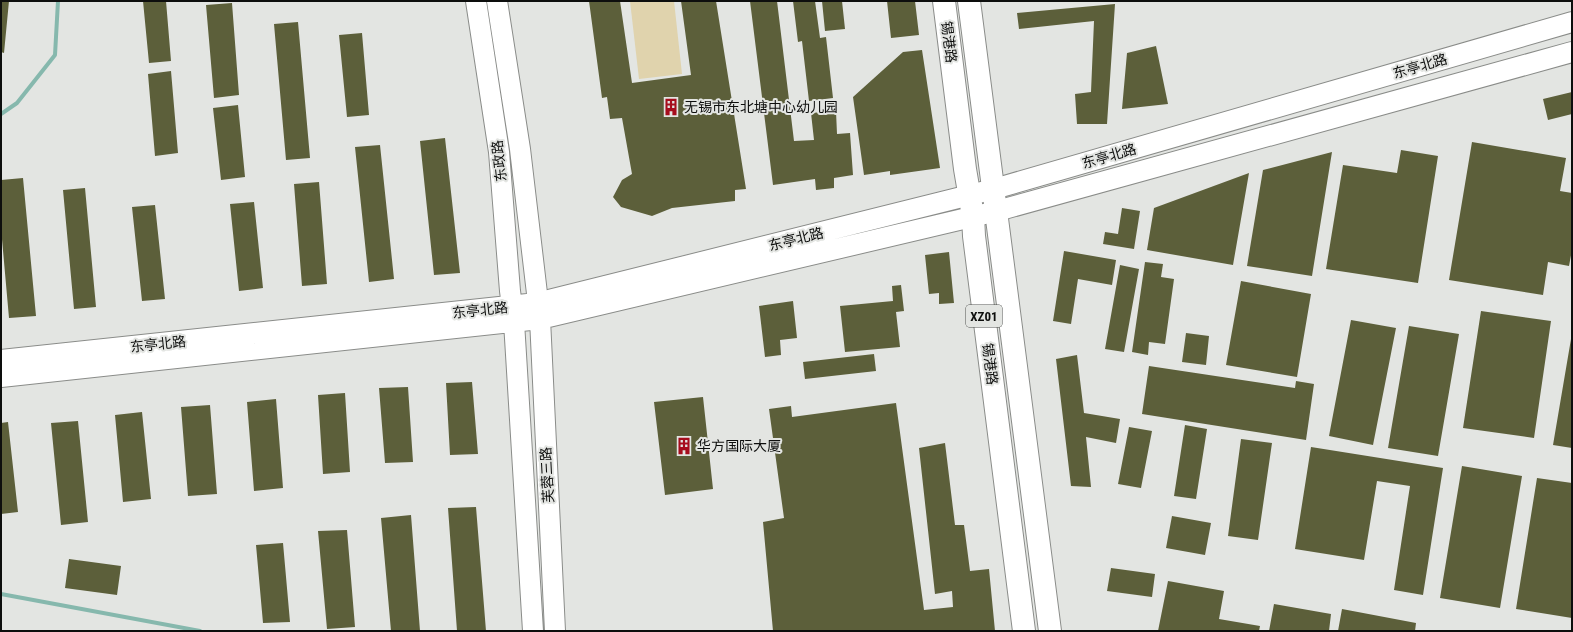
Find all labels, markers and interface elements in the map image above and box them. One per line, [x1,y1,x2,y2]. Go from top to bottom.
street label: 锡港路 [939,20,959,64]
street label: 东亭北路 [1391,51,1449,81]
building icon: 无锡市东北塘中心幼儿园 [661,97,681,117]
place label: 无锡市东北塘中心幼儿园 [684,99,838,115]
street label: 东政路 [489,139,509,183]
street label: 东亭北路 [1080,141,1138,171]
street label: 东亭北路 [767,224,825,254]
street label: 东亭北路 [451,299,509,321]
road number: XZ01 [966,305,1002,327]
street label: 东亭北路 [129,333,187,355]
street label: 锡港路 [980,342,1000,386]
building icon: 华方国际大厦 [674,436,694,456]
place label: 华方国际大厦 [697,438,781,454]
street label: 芙蓉三路 [538,447,556,503]

